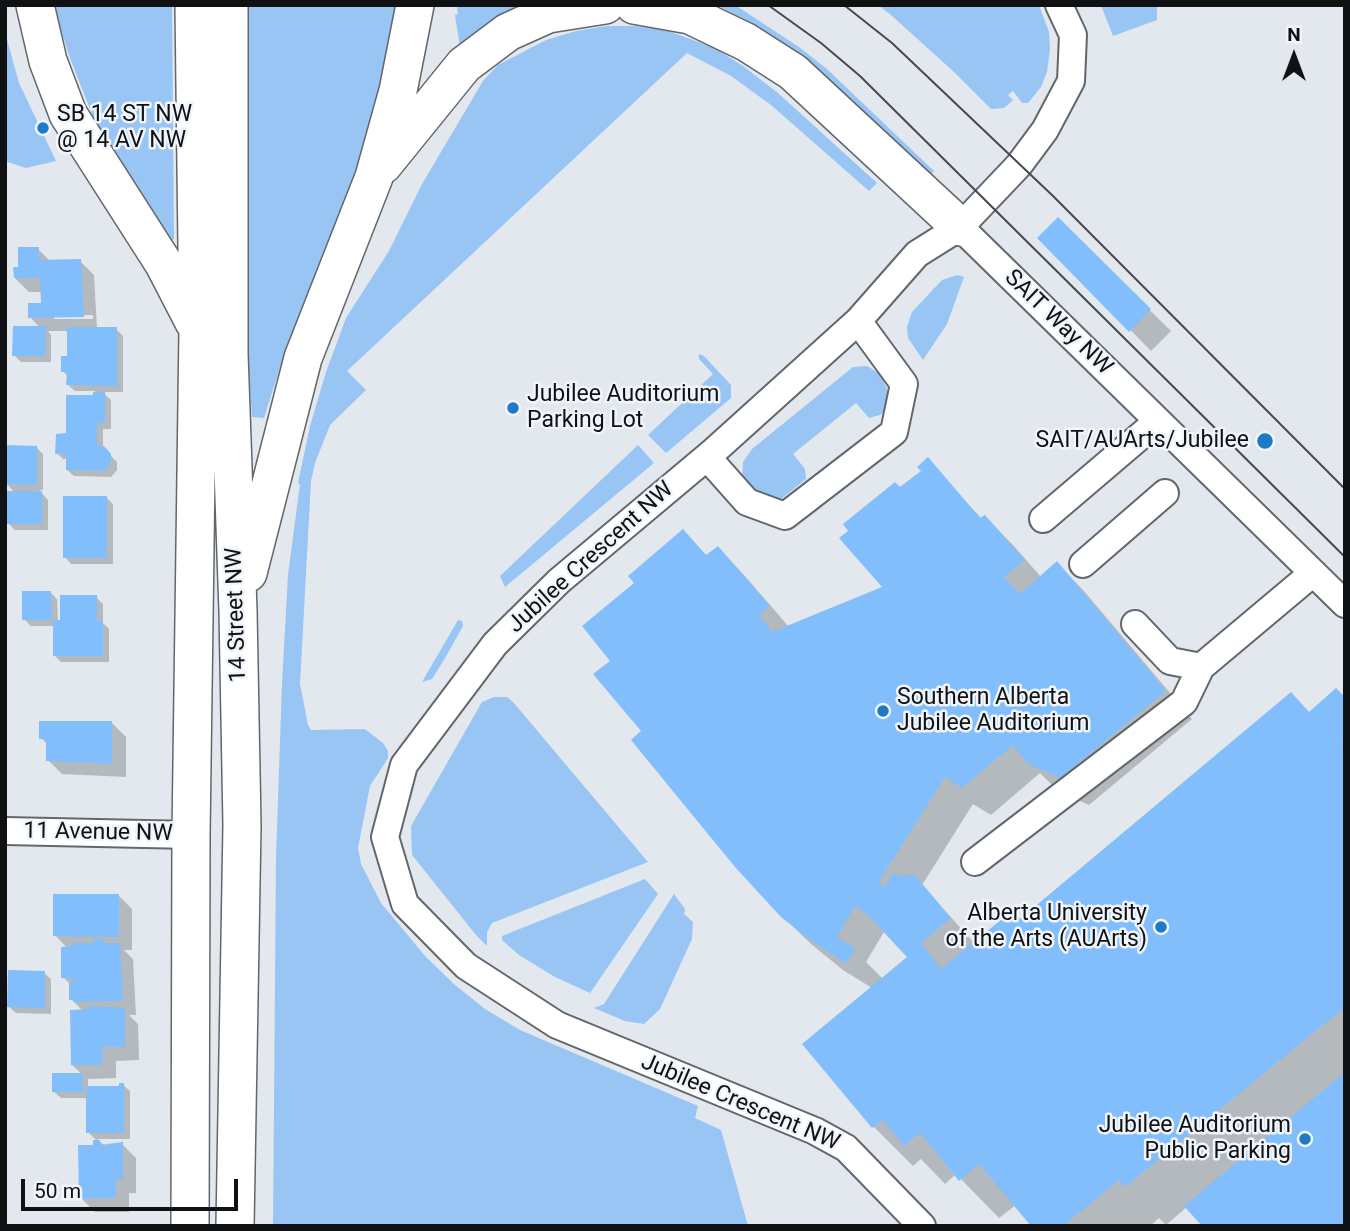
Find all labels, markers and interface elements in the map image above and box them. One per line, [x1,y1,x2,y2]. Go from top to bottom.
north arrow [1259,21,1329,91]
text: N [1287,23,1301,46]
place label: SB 14 ST NW @ 14 AV NW [57,101,192,155]
marker: SB 14 ST NW @ 14 AV NW [35,120,51,136]
street label: SAIT Way NW [998,265,1118,381]
place label: Jubilee Auditorium Parking Lot [527,381,719,435]
marker: Jubilee Auditorium Parking Lot [505,400,521,416]
place label: SAIT/AUArts/Jubilee [1036,427,1249,455]
marker: SAIT/AUArts/Jubilee [1255,431,1275,451]
street label: Jubilee Crescent NW [503,476,679,640]
street label: 14 Street NW [221,547,253,683]
place label: Southern Alberta Jubilee Auditorium [897,684,1089,738]
marker: Southern Alberta Jubilee Auditorium [875,703,891,719]
street label: 11 Avenue NW [23,818,173,848]
place label: Alberta University of the Arts (AUArts) [946,900,1147,954]
marker: Alberta University of the Arts (AUArts) [1153,919,1169,935]
street label: Jubilee Crescent NW [636,1049,844,1157]
place label: Jubilee Auditorium Public Parking [1099,1112,1291,1166]
marker: Jubilee Auditorium Public Parking [1297,1131,1313,1147]
scale bar [24,1164,242,1208]
text: 50 m [34,1179,81,1203]

